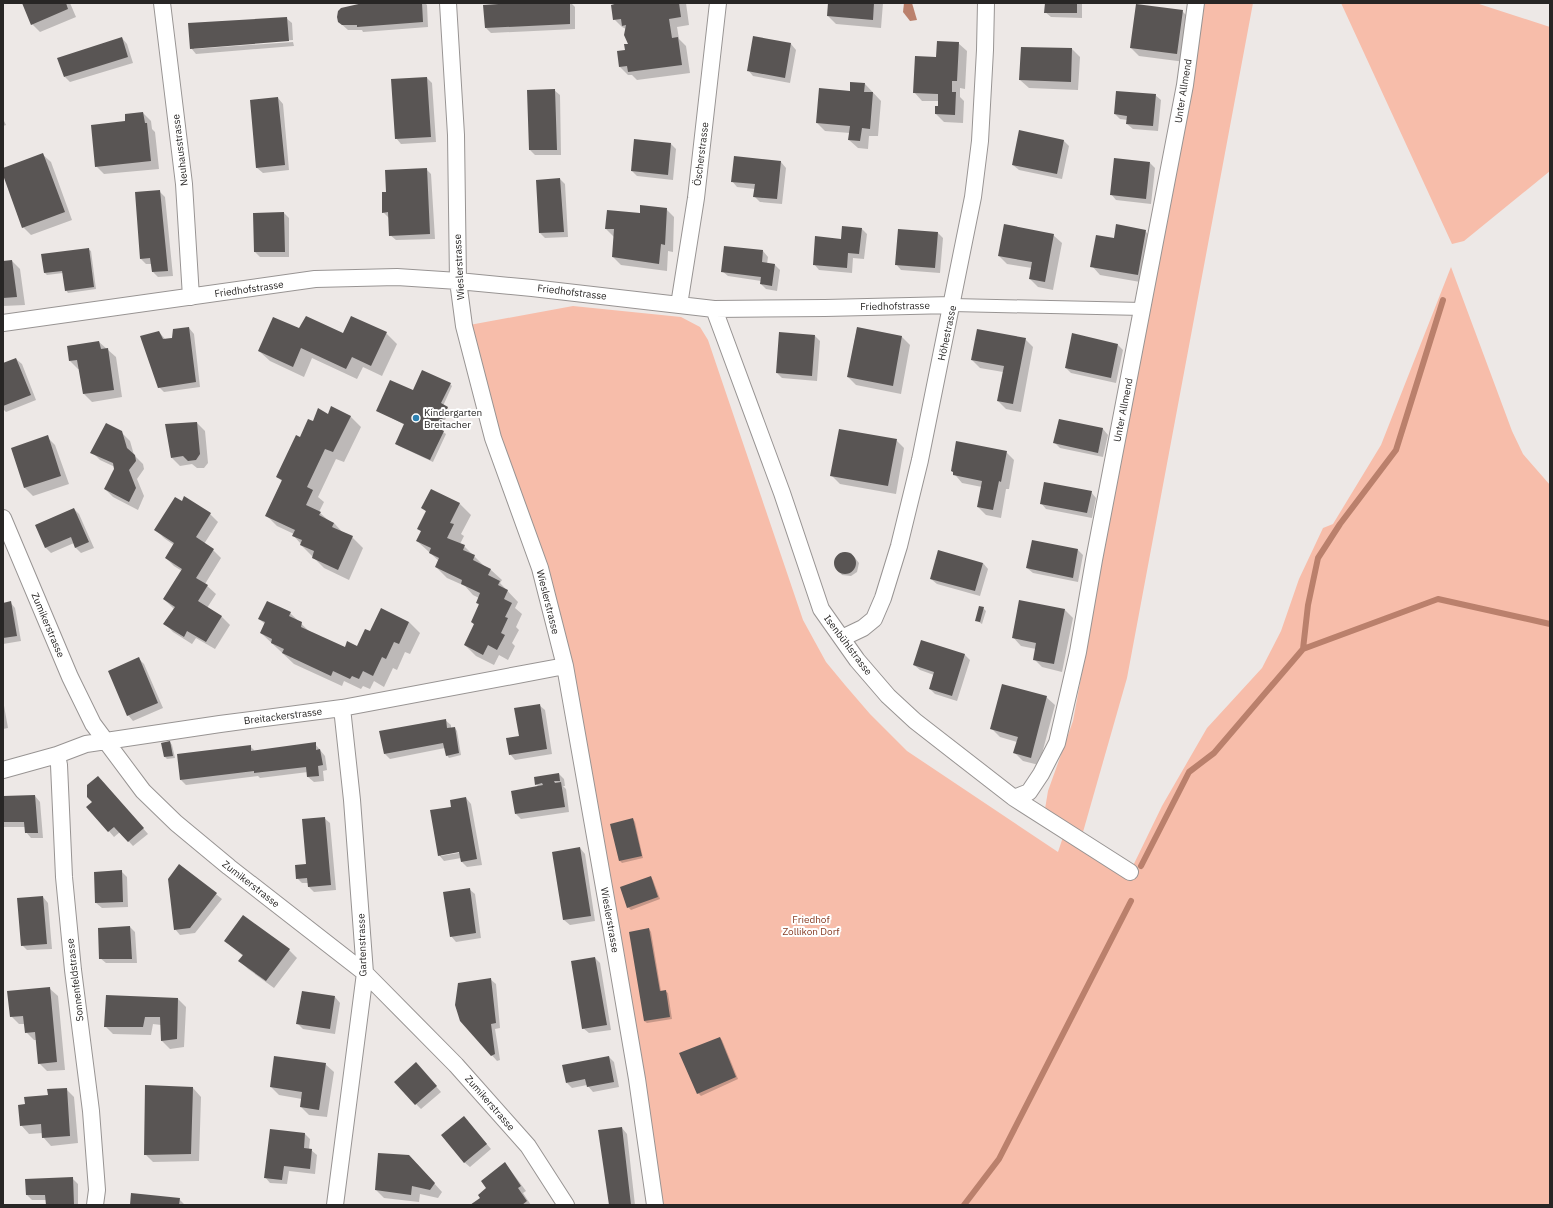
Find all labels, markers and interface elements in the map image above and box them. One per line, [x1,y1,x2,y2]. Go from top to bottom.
street label: Unter Allmend [1171,58,1195,124]
street label: Neuhausstrasse [169,113,191,187]
street label: Öscherstrasse [691,121,711,187]
street label: Wieslerstrasse [451,233,467,300]
street label: Friedhofstrasse [214,278,285,300]
street label: Friedhofstrasse [537,281,608,303]
street label: Friedhofstrasse [860,299,930,313]
street label: Höhestrasse [935,304,959,362]
street label: Unter Allmend [1110,377,1136,443]
place label: Kindergarten Breitacher [424,406,482,431]
marker: Kindergarten Breitacher [411,413,421,423]
street label: Wieslerstrasse [534,568,562,636]
street label: Zumikerstrasse [28,591,68,660]
street label: Isenbühlstrasse [821,612,875,678]
street label: Breitackerstrasse [243,705,323,727]
street label: Zumikerstrasse [220,858,283,911]
street label: Wieslerstrasse [598,886,622,954]
street label: Gartenstrasse [354,913,370,977]
park label: Friedhof Zollikon Dorf [782,913,840,938]
street label: Sonnenfeldstrasse [63,937,87,1022]
street label: Zumikerstrasse [462,1073,518,1134]

